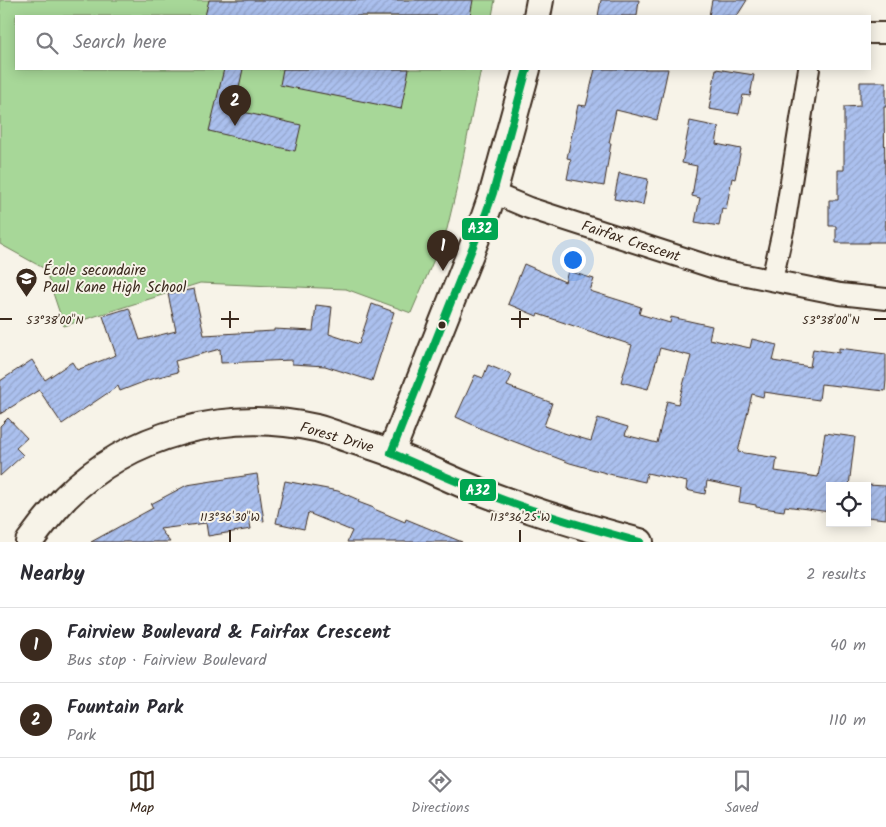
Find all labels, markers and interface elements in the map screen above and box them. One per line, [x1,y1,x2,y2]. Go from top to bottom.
search box [15,15,871,70]
text: Search here [73,28,167,58]
icon: search [33,29,61,57]
pin: 2 [219,85,251,126]
street label: Fairfax Crescent [578,215,683,269]
line badge: A32 [461,217,499,241]
text: A32 [468,218,492,240]
pin: 1 [427,230,459,271]
your location [560,247,586,273]
place label: École secondaire Paul Kane High School [43,259,187,300]
school or university icon: École secondaire Paul Kane High School [15,267,39,298]
text: 53°38'00"N [26,311,84,330]
text: 53°38'00"N [802,311,860,330]
unlabelled marker [437,320,447,330]
street label: Forest Drive [297,416,377,460]
line badge: A32 [459,478,497,502]
text: A32 [466,480,490,502]
map controls [826,482,871,527]
button: locate [826,482,871,527]
text: 113°36'30"W [200,508,260,527]
text: 113°36'25"W [490,508,550,527]
text: Nearby [20,558,85,591]
text: 2 results [806,562,866,587]
text: Fairview Boulevard & Fairfax Crescent [67,618,391,648]
text: 1 [34,633,38,658]
text: 40 m [830,633,866,658]
text: Bus stop · Fairview Boulevard [67,648,266,673]
text: Fountain Park [67,693,183,723]
text: 2 [31,708,41,733]
text: 110 m [829,708,866,733]
text: Park [67,723,96,748]
tab: Map [128,767,156,819]
tab: Directions [411,767,469,819]
tab: Saved [725,767,758,819]

